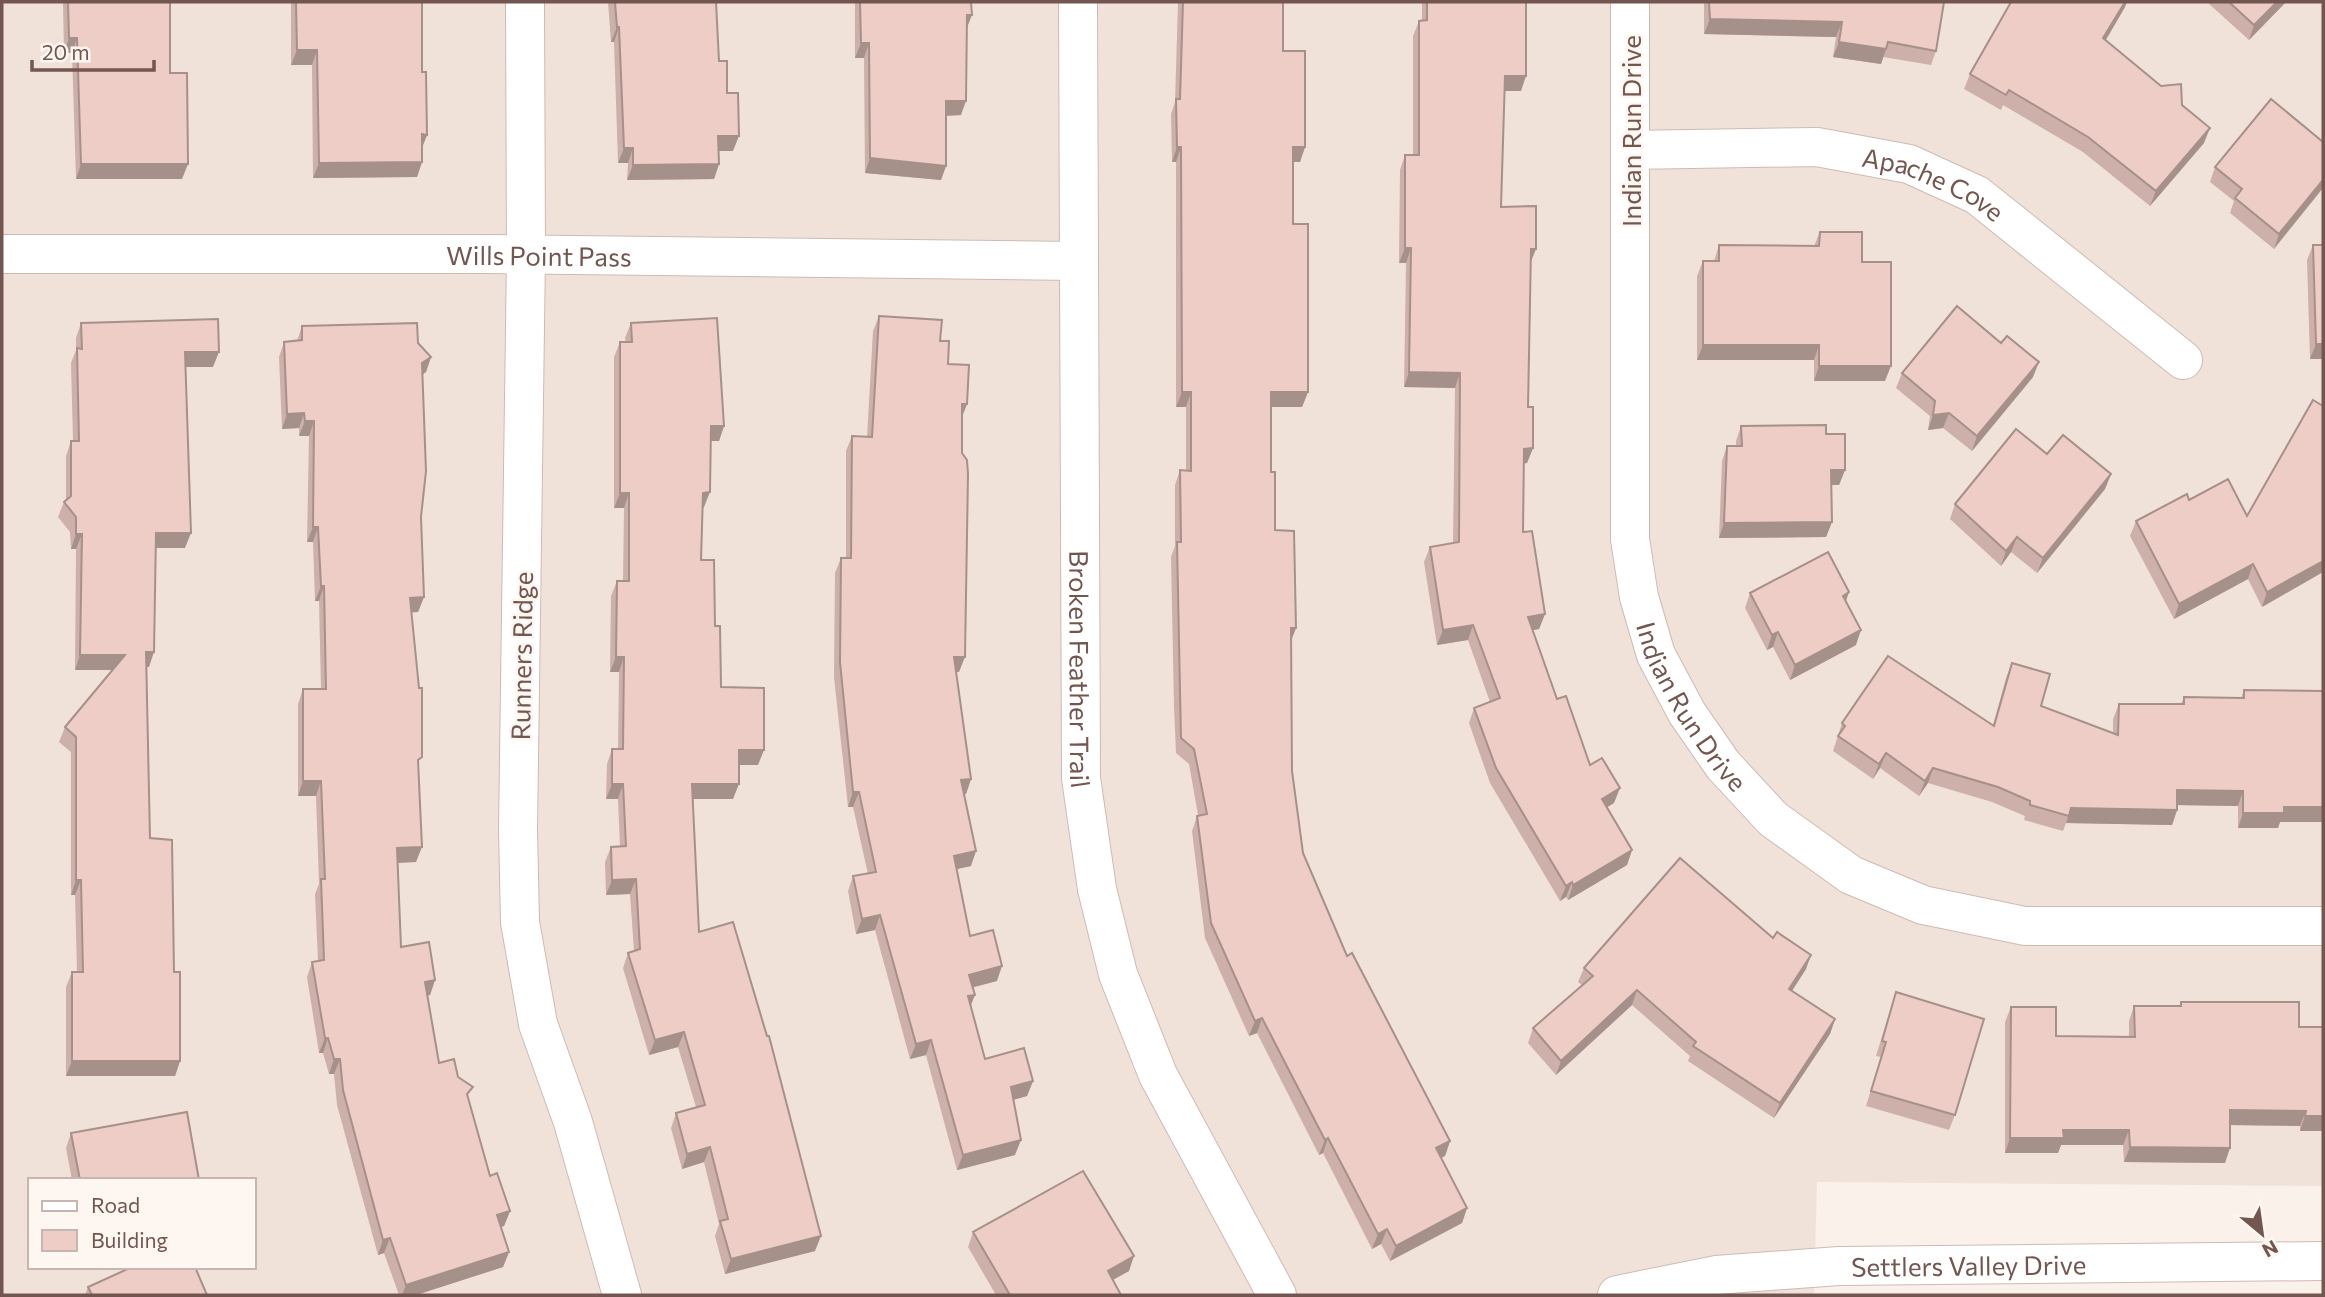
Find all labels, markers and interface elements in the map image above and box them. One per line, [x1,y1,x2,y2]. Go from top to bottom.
scale bar [32,28,154,72]
street label: Indian Run Drive [1615,35,1646,227]
text: 20 m [42,39,90,64]
street label: Apache Cove [1860,140,2011,227]
street label: Wills Point Pass [446,239,632,271]
street label: Broken Feather Trail [1065,550,1098,790]
street label: Runners Ridge [504,571,538,741]
street label: Indian Run Drive [1632,618,1754,797]
legend [28,1178,256,1269]
text: Road [91,1192,140,1217]
north arrow [2227,1199,2297,1269]
text: Building [91,1227,168,1252]
text: N [2259,1236,2282,1263]
street label: Settlers Valley Drive [1851,1248,2086,1281]

